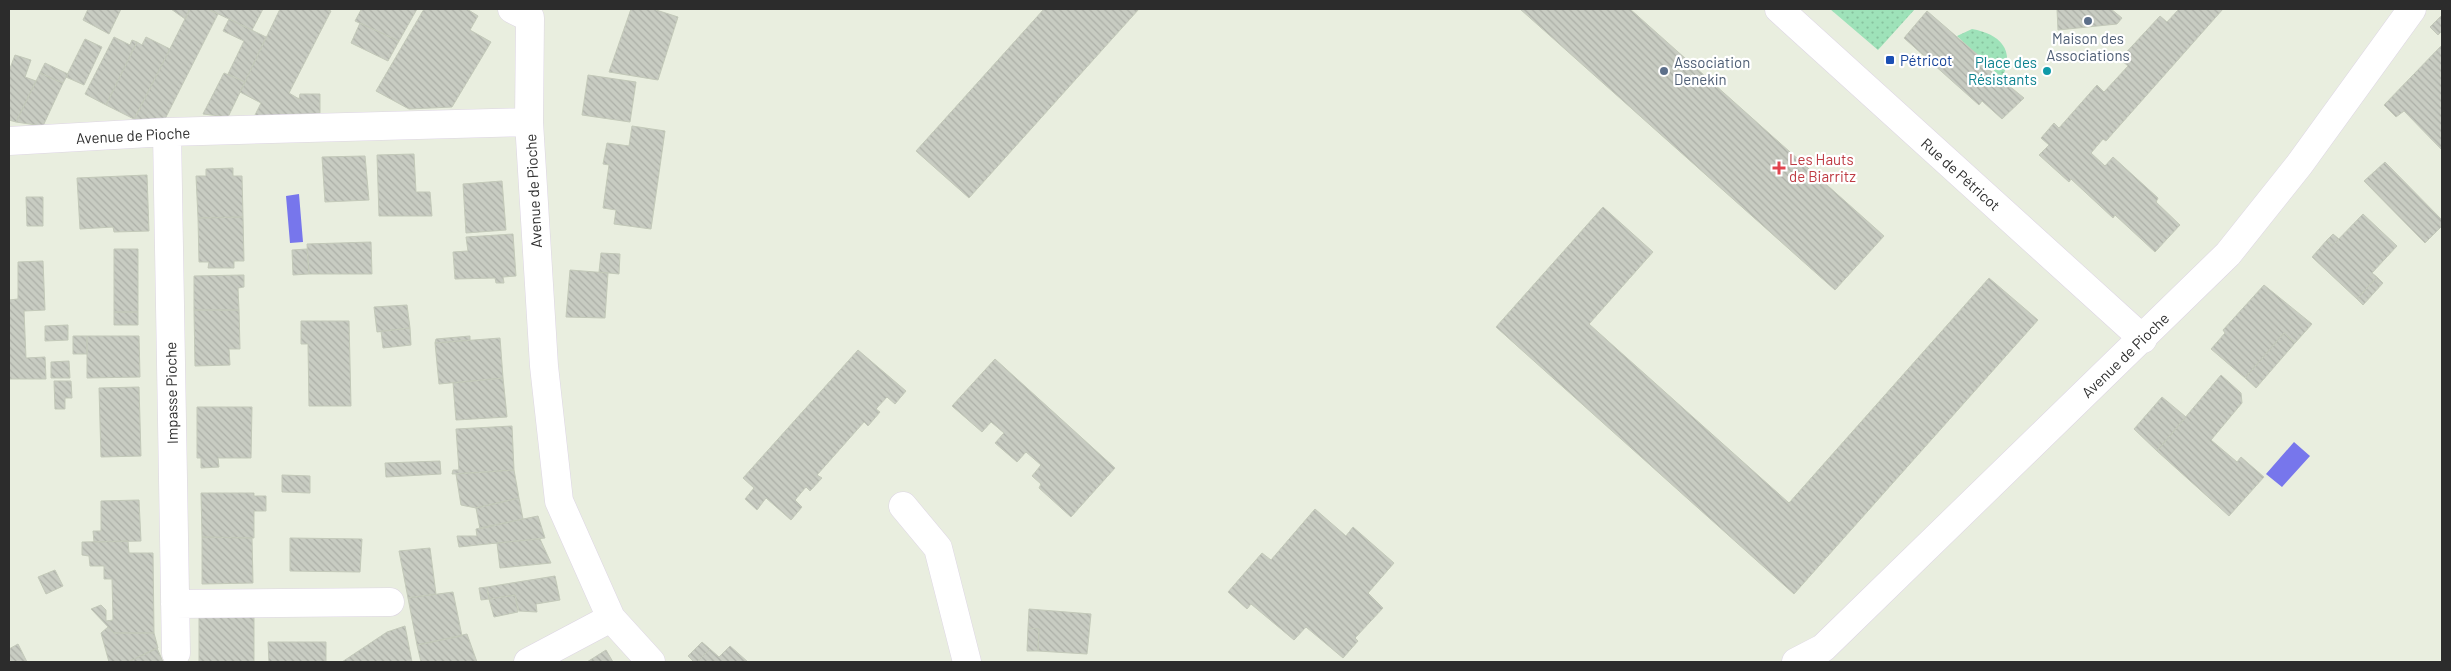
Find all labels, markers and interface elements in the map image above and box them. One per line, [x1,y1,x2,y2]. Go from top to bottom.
marker: Maison des Associations [2082,15,2094,27]
place label: Maison des Associations [2046,29,2130,64]
place label: Pétricot [1900,51,1953,69]
place label: Association Denekin [1674,53,1750,88]
place label: Place des Résistants [1968,53,2037,88]
marker: Pétricot [1884,54,1896,66]
marker: Association Denekin [1658,65,1670,77]
marker: Place des Résistants [2041,65,2053,77]
street label: Avenue de Pioche [75,123,191,147]
street label: Avenue de Pioche [521,133,545,249]
street label: Rue de Pétricot [1918,134,2004,214]
place label: Les Hauts de Biarritz [1789,150,1856,185]
marker: Les Hauts de Biarritz [1773,162,1785,174]
street label: Avenue de Pioche [2078,309,2172,401]
street label: Impasse Pioche [161,342,181,444]

